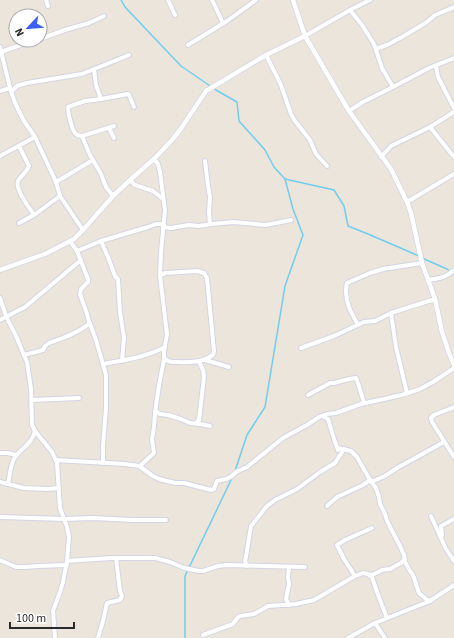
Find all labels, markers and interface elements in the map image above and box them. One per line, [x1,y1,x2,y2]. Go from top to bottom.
north arrow [8,8,48,48]
text: N [11,26,28,39]
scale bar [10,604,74,630]
text: 100 m [16,610,46,627]

